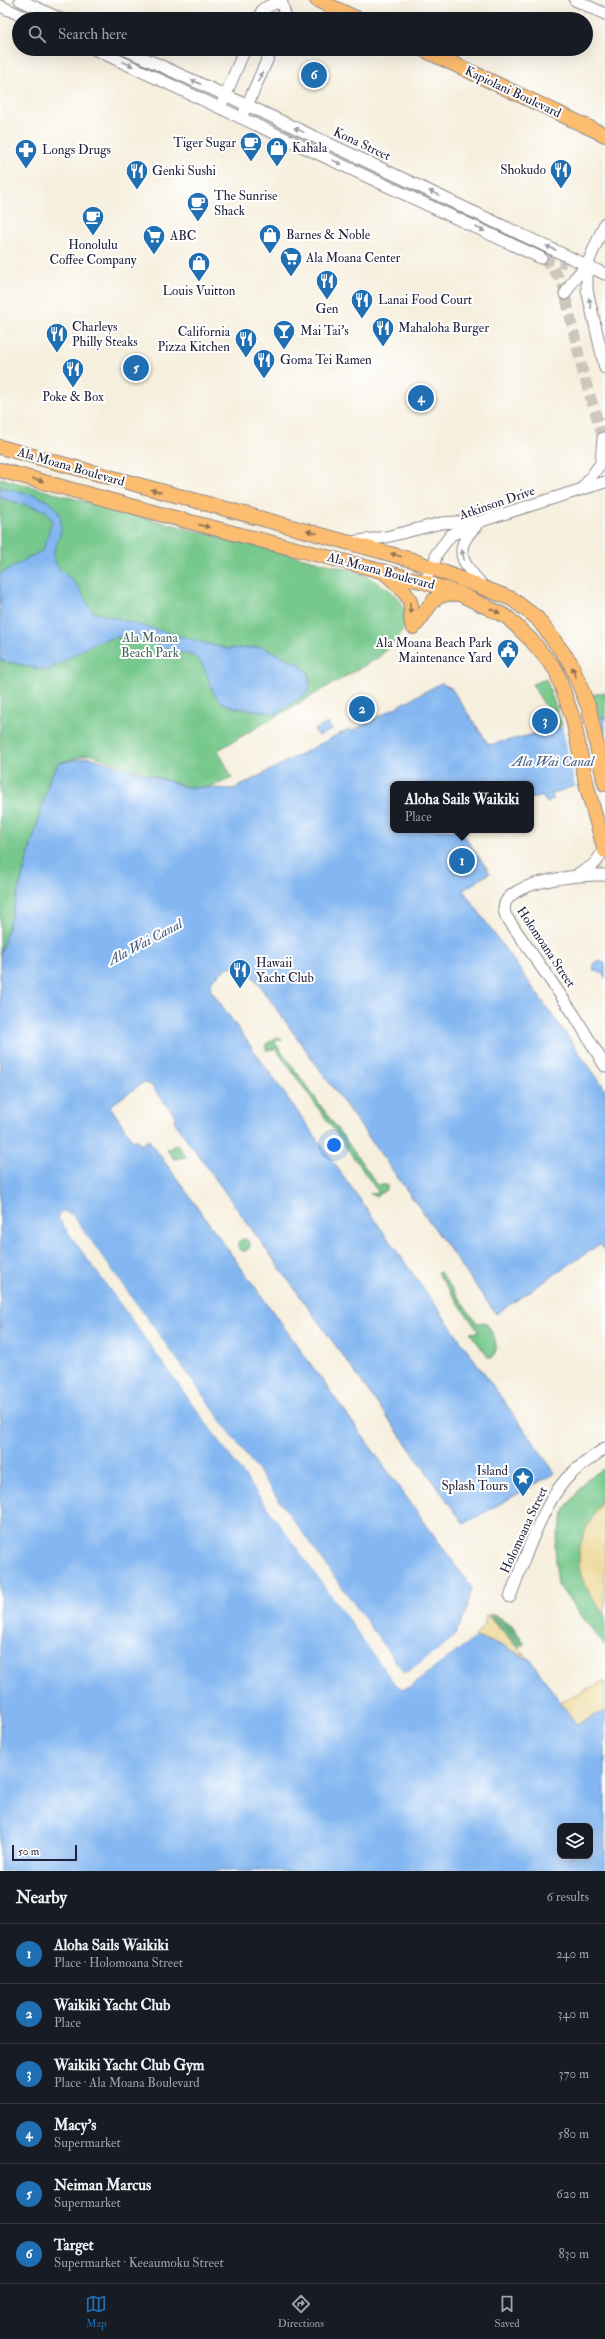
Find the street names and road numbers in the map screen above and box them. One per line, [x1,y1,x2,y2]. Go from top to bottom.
street label: Kapiolani Boulevard [462,63,564,122]
street label: Kona Street [331,124,393,164]
street label: Ala Moana Boulevard [15,444,127,490]
street label: Atkinson Drive [456,482,537,524]
street label: Ala Moana Boulevard [325,549,437,593]
street label: Holomoana Street [513,904,579,990]
street label: Holomoana Street [497,1484,551,1576]

